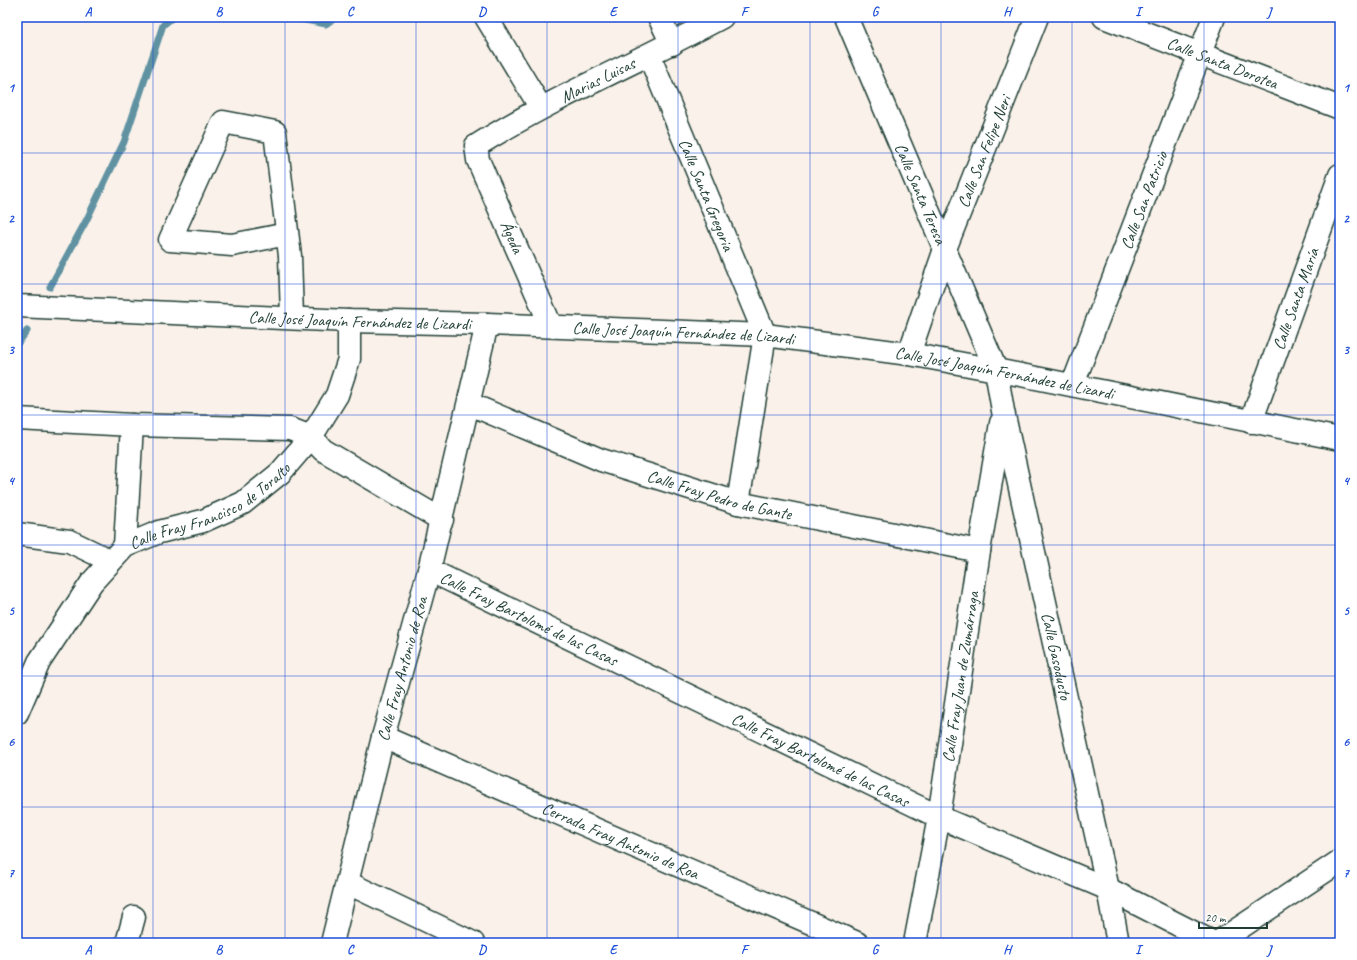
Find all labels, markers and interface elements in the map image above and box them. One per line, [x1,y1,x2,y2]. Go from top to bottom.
text: A [85,4,93,20]
text: B [216,4,224,20]
text: C [347,4,355,20]
text: D [478,4,487,20]
text: E [610,4,619,20]
text: F [741,4,750,20]
text: G [872,4,880,20]
text: H [1003,4,1013,20]
text: I [1135,4,1144,20]
text: J [1266,4,1273,20]
street label: Calle Santa Dorotea [1164,32,1282,94]
street label: Marias Luisas [557,51,640,107]
text: 1 [8,80,16,96]
text: 1 [1343,80,1351,96]
street label: Calle San Felipe Neri [952,91,1016,210]
street label: Calle Santa Gregoria [674,135,740,255]
street label: Calle Santa Teresa [890,140,952,249]
street label: Calle San Patricio [1115,147,1172,252]
text: 2 [8,211,15,227]
text: 2 [1343,211,1350,227]
street label: Ágeda [496,217,530,258]
street label: Calle Santa María [1267,243,1324,353]
street label: Calle José Joaquín Fernández de Lizardi [248,306,473,334]
street label: Calle José Joaquín Fernández de Lizardi [572,317,797,350]
text: 3 [8,342,15,358]
street label: Calle José Joaquín Fernández de Lizardi [894,342,1117,404]
text: 3 [1343,342,1350,358]
street label: Calle Fray Francisco de Toralto [126,458,295,554]
street label: Calle Fray Pedro de Gante [645,465,795,524]
text: 4 [8,473,16,489]
text: 4 [1343,473,1351,489]
street label: Calle Fray Bartolomé de las Casas [437,567,622,671]
street label: Calle Fray Juan de Zumárraga [937,589,983,764]
street label: Calle Fray Antonio de Roa [372,592,432,743]
text: 5 [8,603,15,619]
text: 5 [1343,603,1350,619]
street label: Calle Gasoducto [1037,610,1077,703]
street label: Calle Fray Bartolomé de las Casas [728,708,914,812]
text: 6 [8,734,15,750]
text: 6 [1343,734,1350,750]
street label: Cerrada Fray Antonio de Roa [539,797,704,884]
text: 7 [8,865,15,881]
text: 7 [1343,865,1350,881]
scale bar [1199,904,1267,930]
text: 20 m [1205,910,1227,926]
text: A [85,942,93,958]
text: B [216,942,224,958]
text: C [347,942,355,958]
text: D [478,942,487,958]
text: E [610,942,619,958]
text: F [741,942,750,958]
text: G [872,942,880,958]
text: H [1003,942,1013,958]
text: I [1135,942,1144,958]
text: J [1266,942,1273,958]

